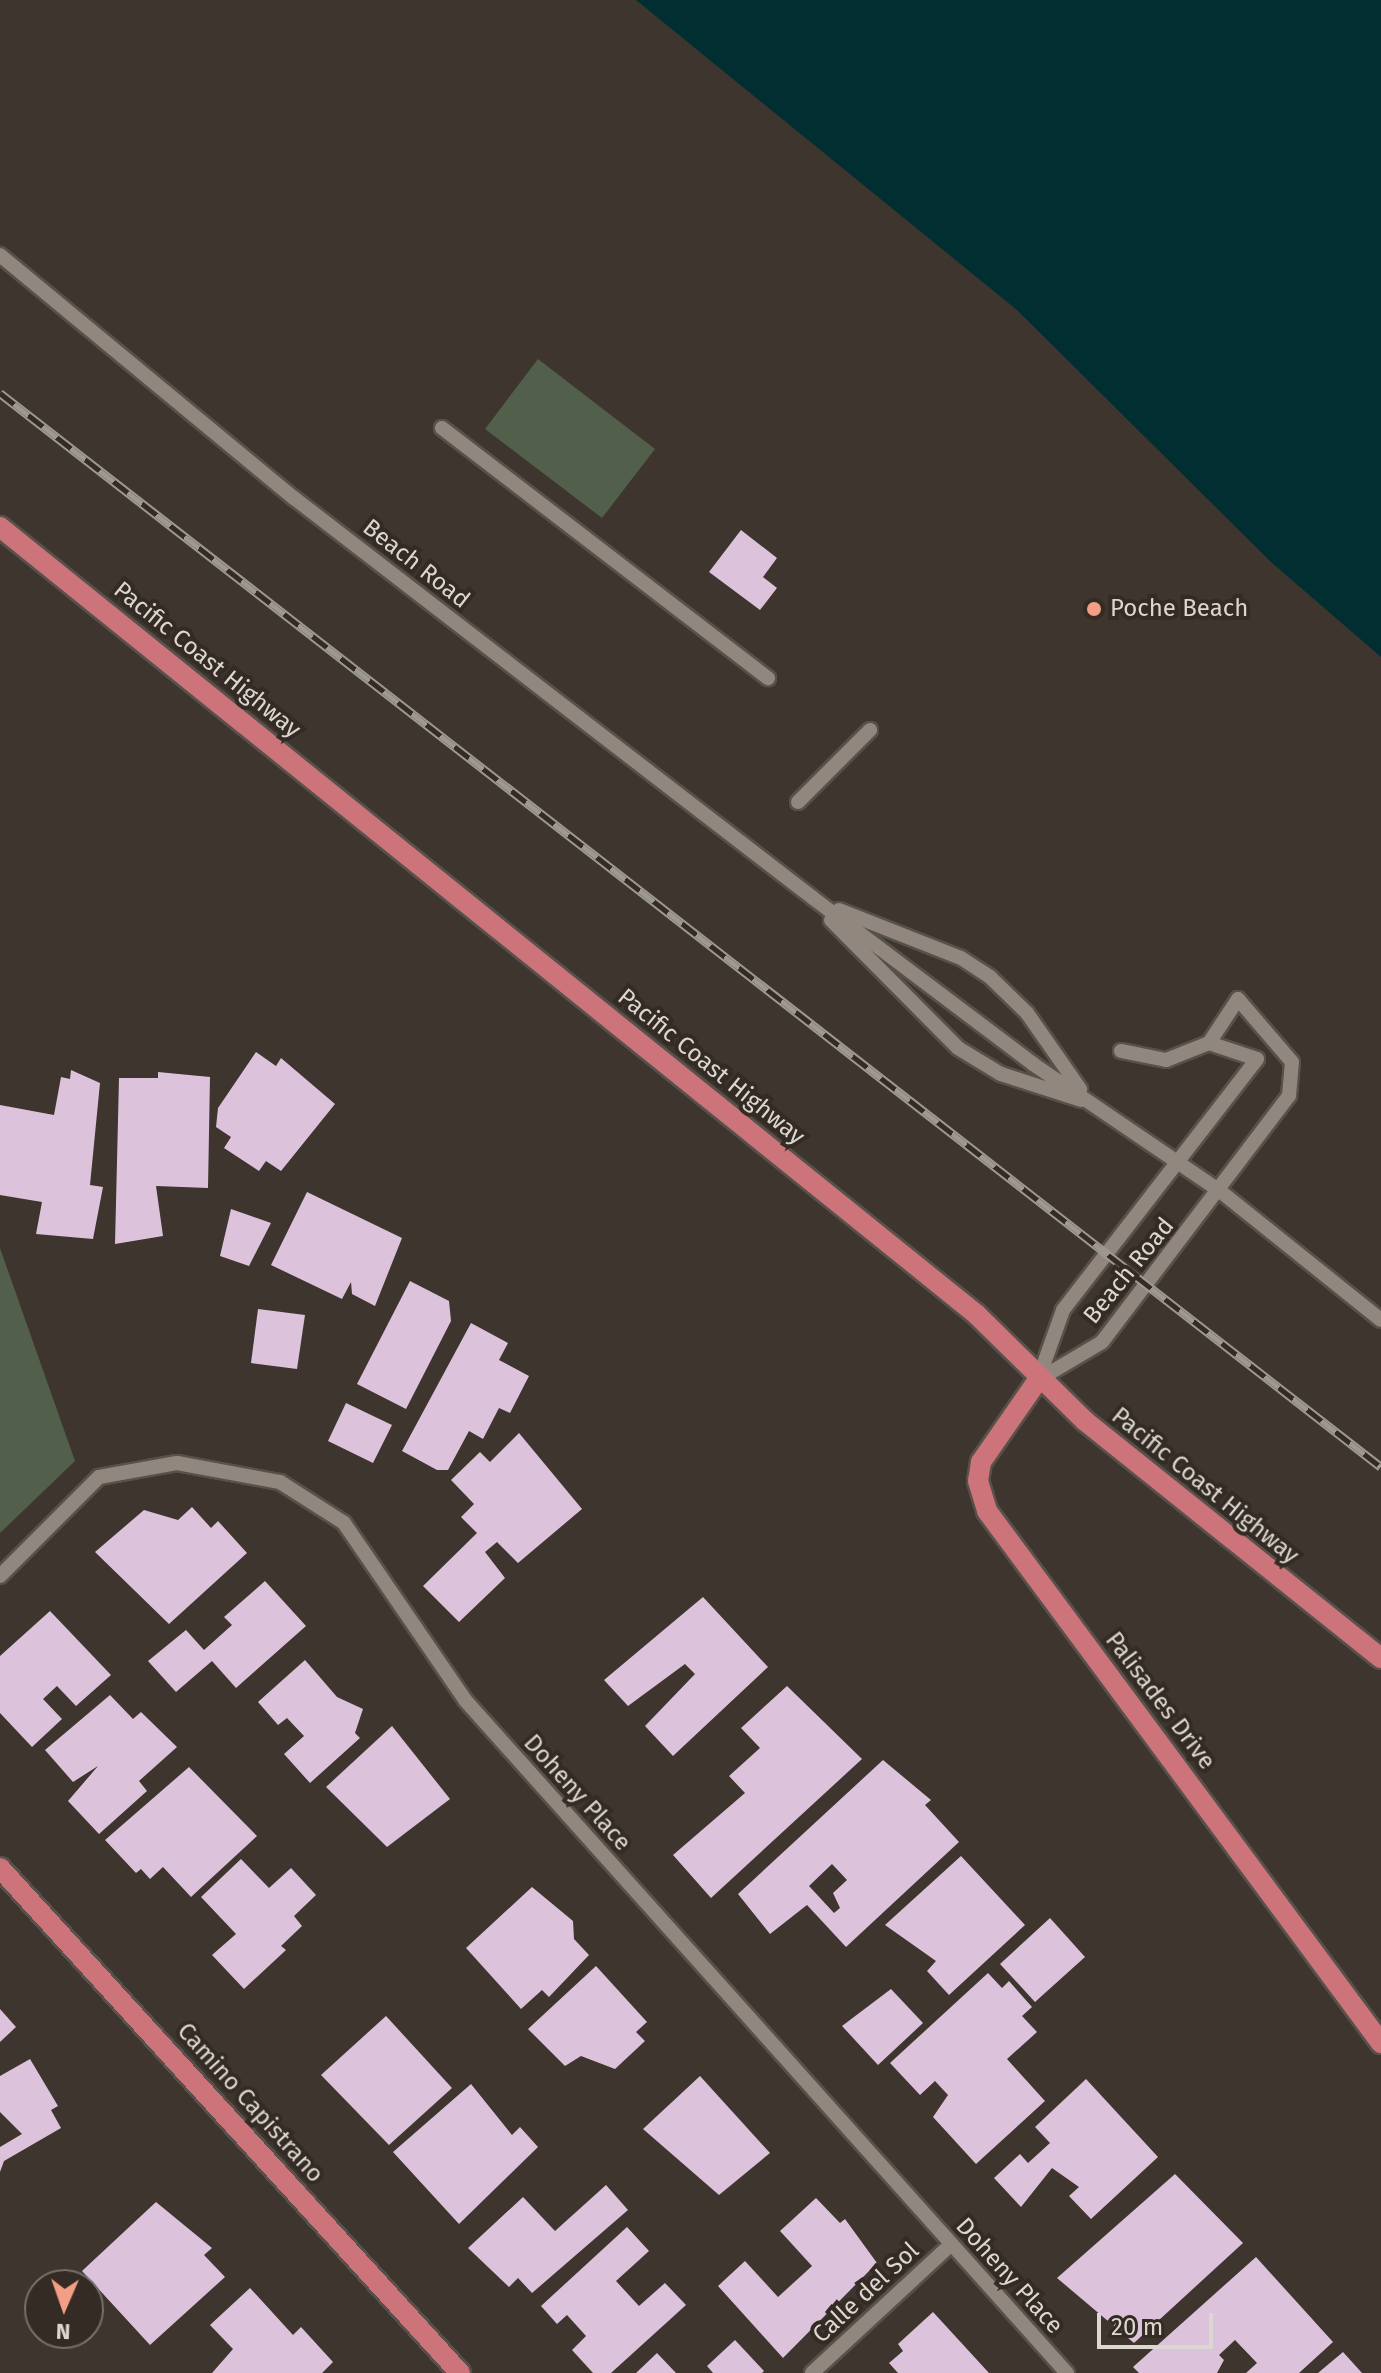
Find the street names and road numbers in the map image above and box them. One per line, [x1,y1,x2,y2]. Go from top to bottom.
street label: Beach Road [357,513,475,615]
street label: Pacific Coast Highway [108,576,306,744]
street label: Pacific Coast Highway [612,983,810,1151]
street label: Beach Road [1078,1212,1180,1330]
street label: Pacific Coast Highway [1106,1402,1304,1570]
street label: Palisades Drive [1099,1627,1221,1775]
street label: Doheny Place [517,1729,637,1857]
street label: Camino Capistrano [171,2017,329,2189]
street label: Doheny Place [949,2212,1069,2340]
street label: Calle del Sol [807,2237,925,2349]

